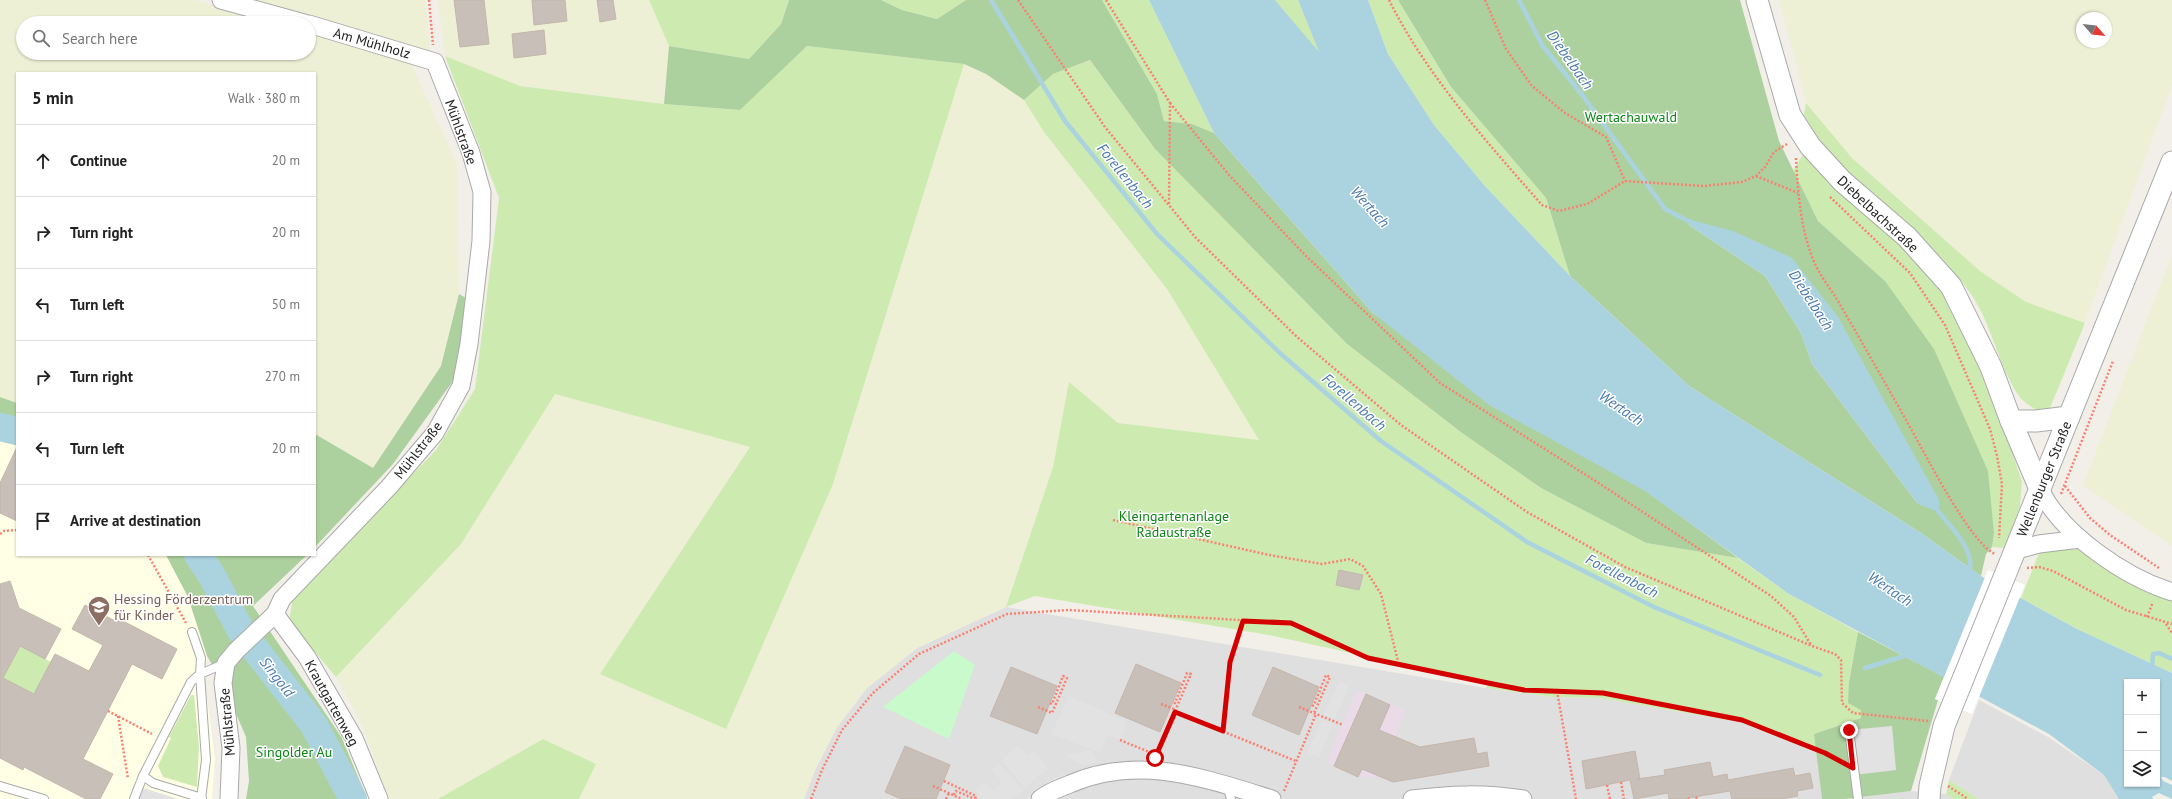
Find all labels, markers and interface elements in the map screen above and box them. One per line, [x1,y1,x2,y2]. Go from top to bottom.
north arrow [2076,12,2112,48]
search box [16,16,316,60]
street label: Am Mühlholz [331,23,413,63]
water label: Diebelbach [1543,26,1598,93]
icon: search [30,27,52,49]
text: Search here [62,29,138,48]
text: 5 min [32,87,73,109]
text: Walk · 380 m [228,90,300,107]
street label: Mühlstraße [441,97,481,167]
park label: Wertachauwald [1585,108,1677,126]
water label: Forellenbach [1093,139,1158,212]
icon: ahead [32,150,54,172]
text: Continue [70,151,127,170]
text: 20 m [272,152,300,169]
street label: Diebelbachstraße [1833,172,1923,256]
water label: Wertach [1347,182,1394,231]
icon: right [32,222,54,244]
text: Turn right [70,223,133,242]
text: 20 m [272,224,300,241]
water label: Diebelbach [1785,266,1838,334]
icon: left [32,294,54,316]
text: Turn left [70,295,124,314]
text: 50 m [272,296,300,313]
icon: right [32,366,54,388]
text: Turn right [70,367,133,386]
text: 270 m [265,368,300,385]
water label: Forellenbach [1318,369,1390,435]
water label: Wertach [1595,386,1647,429]
street label: Mühlstraße [390,418,446,482]
street label: Wellenburger Straße [2013,418,2075,540]
icon: left [32,438,54,460]
text: Turn left [70,439,124,458]
text: 20 m [272,440,300,457]
park label: Kleingartenanlage Radaustraße [1119,507,1229,541]
icon: arrive [32,510,54,532]
text: Arrive at destination [70,511,201,530]
water label: Forellenbach [1583,549,1662,602]
water label: Wertach [1864,567,1916,610]
place label: Hessing Förderzentrum für Kinder [114,590,253,624]
school or university icon: Hessing Förderzentrum für Kinder [86,594,112,627]
water label: Singold [256,653,299,701]
street label: Krautgartenweg [301,657,363,749]
map controls [2124,679,2160,787]
button: + [2124,679,2160,715]
street label: Mühlstraße [215,687,239,757]
button: − [2124,715,2160,751]
route end [1840,721,1858,739]
park label: Singolder Au [256,743,332,761]
route start [1146,749,1164,767]
button: layers [2124,751,2160,787]

